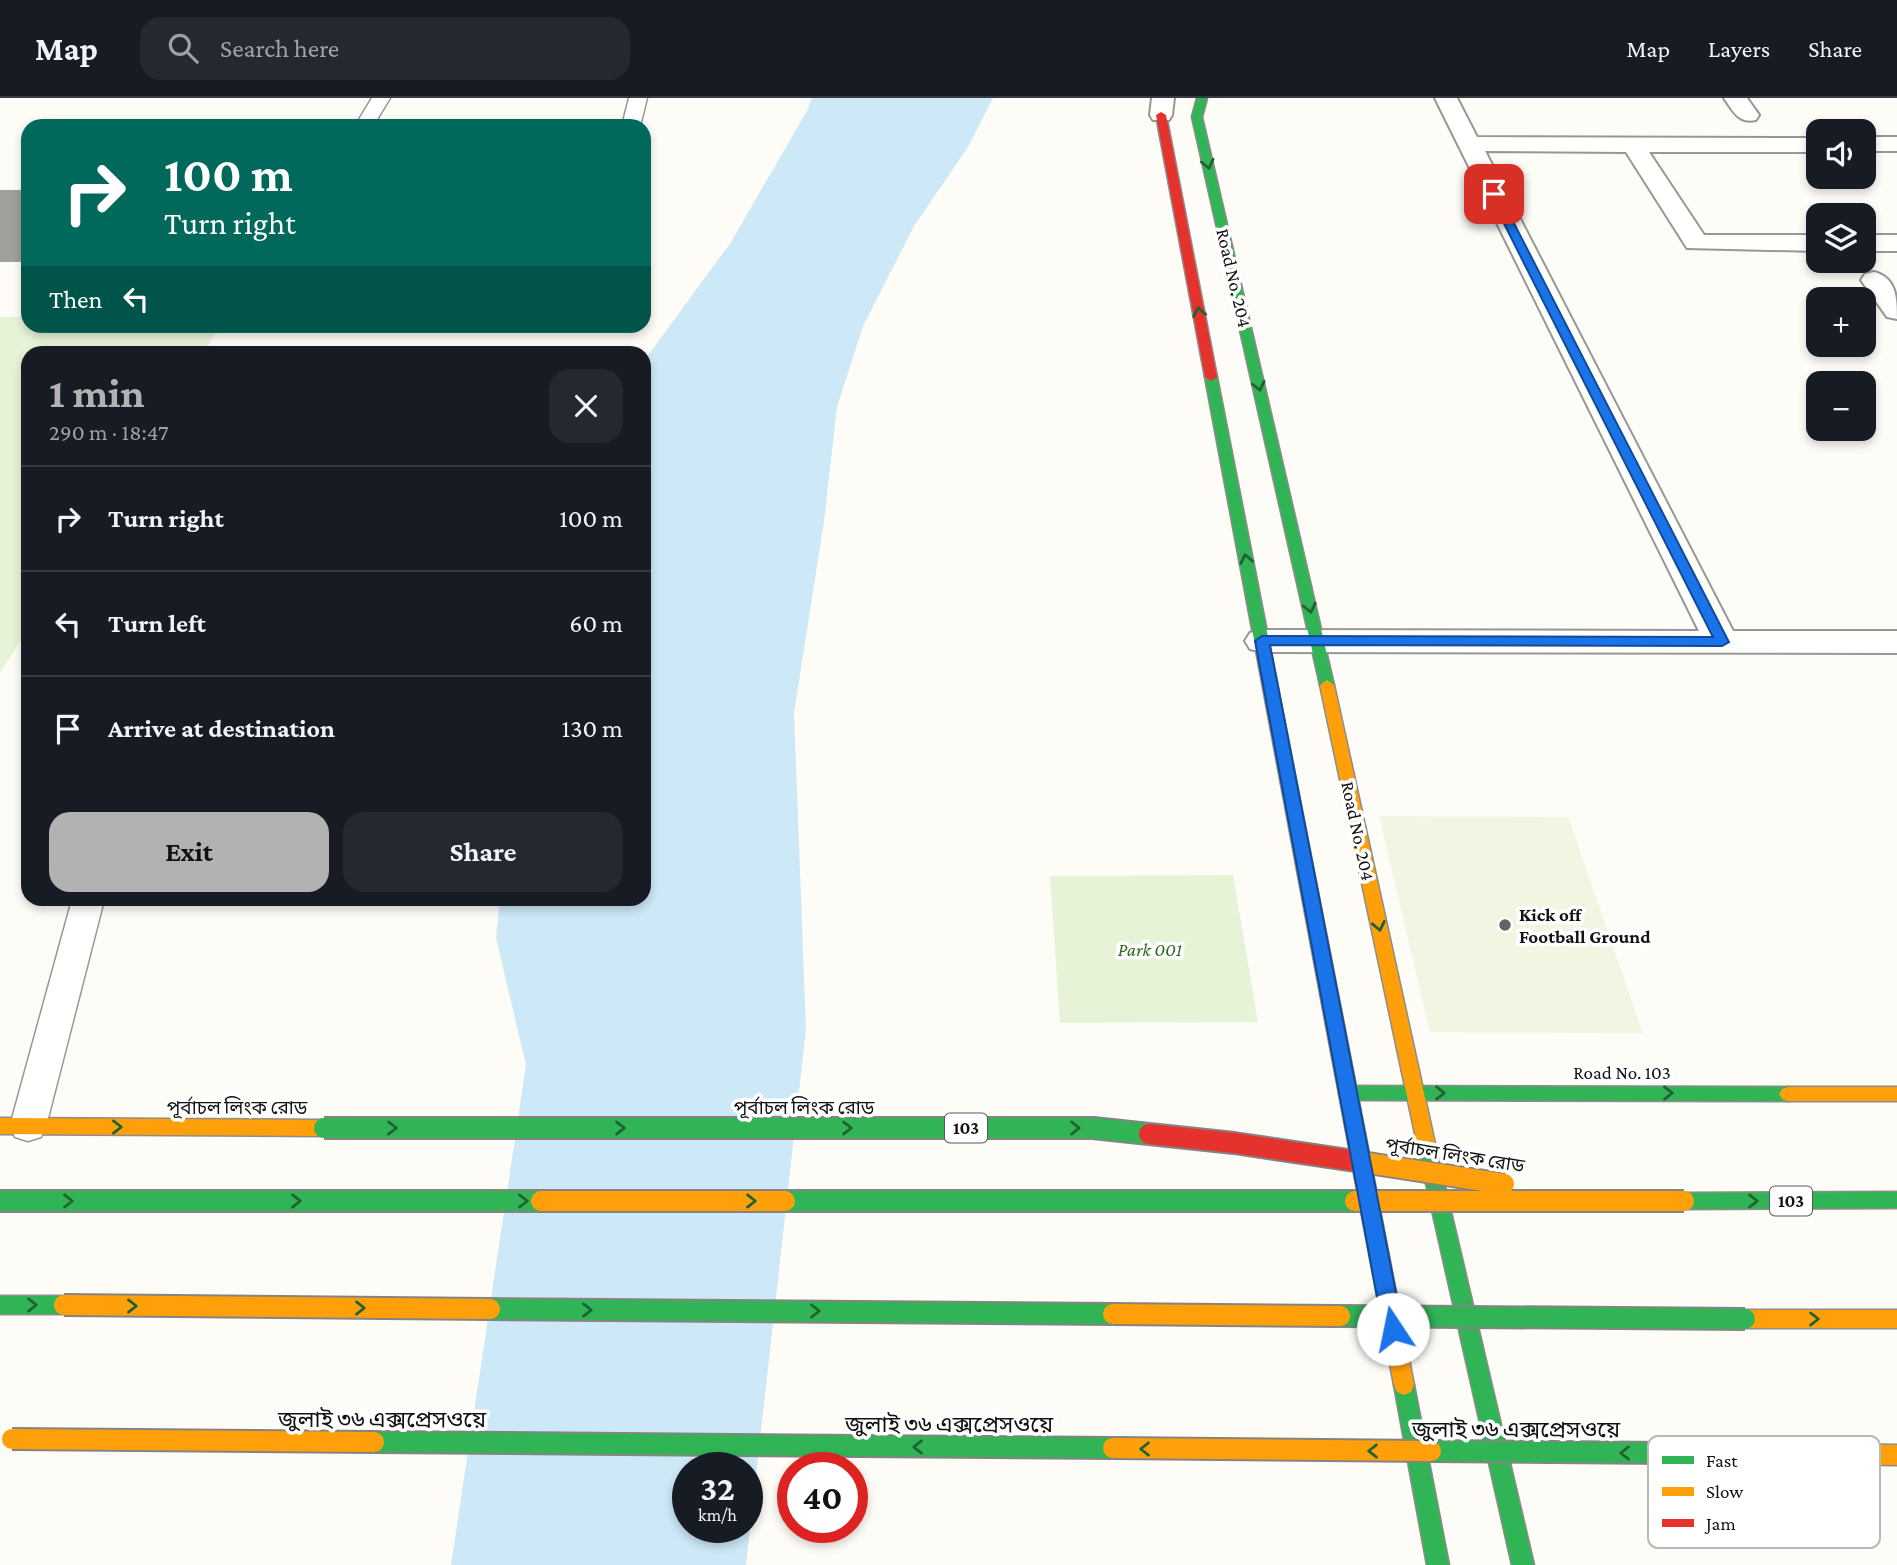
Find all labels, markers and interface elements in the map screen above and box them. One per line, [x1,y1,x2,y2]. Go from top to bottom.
search box [140,17,630,80]
icon: search [164,29,202,67]
text: Map [35,30,98,67]
text: Search here [220,34,339,63]
text: Map [1626,35,1670,62]
text: Layers [1708,35,1770,62]
text: Share [1808,35,1862,62]
map controls [1806,119,1876,441]
button: sound [1806,119,1876,189]
icon: right [49,147,140,238]
text: 100 m [164,147,293,202]
one-way arrow [1199,158,1214,170]
pin [1464,164,1524,224]
icon: arrive [1475,175,1513,213]
button: layers [1806,203,1876,273]
text: Turn right [164,205,296,241]
street label: Road No. 204 [1212,226,1256,330]
icon: left [117,280,155,318]
text: Then [49,285,103,314]
button: + [1806,287,1876,357]
one-way arrow [1192,306,1207,318]
text: 1 min [49,369,145,416]
button: close [549,369,623,443]
button: − [1806,371,1876,441]
one-way arrow [1251,380,1265,392]
text: 290 m · 18:47 [49,419,169,445]
icon: right [49,500,87,538]
text: Turn right [108,504,224,533]
text: 100 m [559,504,623,533]
one-way arrow [1240,553,1255,565]
one-way arrow [1302,602,1316,614]
icon: left [49,605,87,643]
text: Turn left [108,609,206,638]
text: 60 m [569,609,623,638]
icon: arrive [49,710,87,748]
text: Arrive at destination [108,714,335,743]
text: 130 m [562,714,623,743]
street label: Road No. 204 [1337,779,1379,883]
button: Exit [49,812,329,892]
button: Share [343,812,623,892]
place label: Kick off Football Ground [1519,904,1651,947]
marker: Kick off Football Ground [1497,917,1513,933]
one-way arrow [1370,920,1385,932]
park label: Park 001 [1118,939,1182,960]
street label: Road No. 103 [1573,1062,1671,1083]
one-way arrow [1436,1085,1446,1101]
one-way arrow [1663,1085,1674,1101]
street label: পূর্বাচল লিংক রোড [167,1096,308,1119]
street label: পূর্বাচল লিংক রোড [734,1096,875,1119]
road number: 103 [945,1113,987,1142]
one-way arrow [112,1119,123,1135]
one-way arrow [387,1120,398,1136]
one-way arrow [615,1120,625,1136]
one-way arrow [842,1120,853,1136]
one-way arrow [1070,1120,1080,1136]
street label: পূর্বাচল লিংক রোড [1384,1133,1527,1177]
road number: 103 [1770,1186,1812,1216]
one-way arrow [63,1193,74,1209]
one-way arrow [291,1193,302,1209]
one-way arrow [519,1193,529,1209]
one-way arrow [746,1193,756,1209]
one-way arrow [1748,1193,1758,1209]
position arrow [1356,1292,1430,1366]
one-way arrow [27,1297,38,1313]
one-way arrow [127,1298,138,1314]
one-way arrow [355,1300,365,1316]
one-way arrow [582,1302,593,1318]
one-way arrow [809,1304,820,1319]
one-way arrow [1809,1311,1819,1327]
street label: জুলাই ৩৬ এক্সপ্রেসওয়ে [277,1406,487,1432]
street label: জুলাই ৩৬ এক্সপ্রেসওয়ে [844,1411,1054,1437]
street label: জুলাই ৩৬ এক্সপ্রেসওয়ে [1411,1416,1621,1442]
legend [1648,1436,1880,1548]
one-way arrow [912,1439,923,1455]
one-way arrow [1140,1441,1150,1457]
one-way arrow [1367,1443,1378,1458]
one-way arrow [1619,1445,1630,1461]
text: Fast [1706,1450,1738,1471]
speed limit sign: 40 [777,1452,868,1543]
text: 32 [700,1469,735,1508]
text: Slow [1706,1481,1743,1502]
text: km/h [698,1505,737,1525]
text: Jam [1704,1513,1736,1534]

